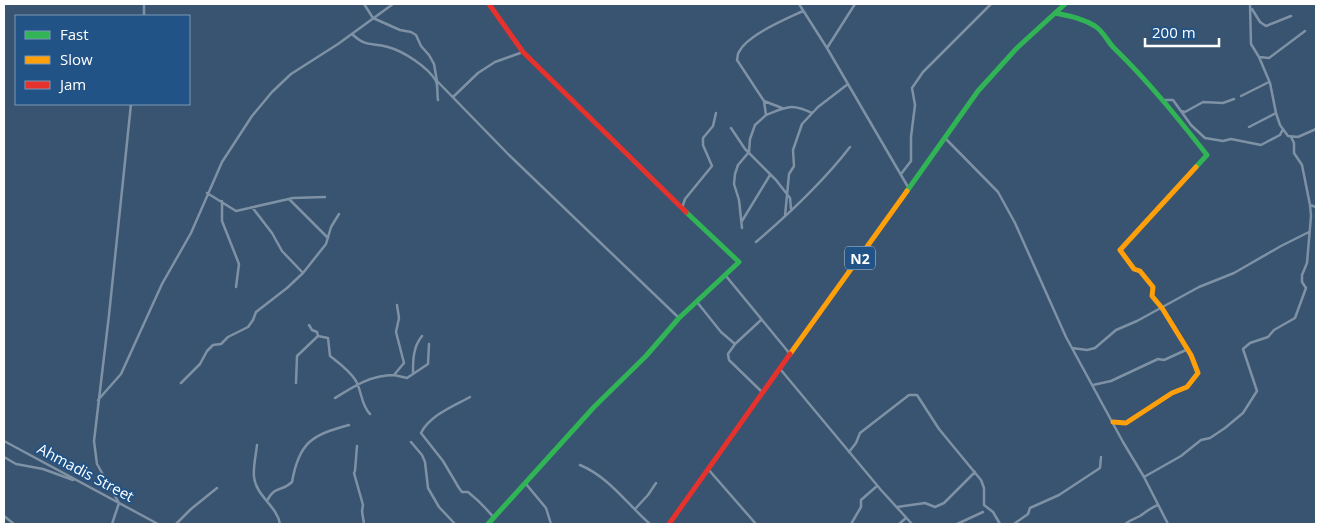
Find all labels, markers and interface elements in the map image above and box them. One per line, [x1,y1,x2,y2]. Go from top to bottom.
legend [15,15,190,105]
scale bar [1145,15,1219,47]
text: 200 m [1152,22,1196,42]
text: Fast [60,24,89,44]
text: Slow [60,49,93,69]
text: Jam [58,74,86,94]
road number: N2 [845,247,875,270]
street label: Ahmadis Street [34,438,138,506]

